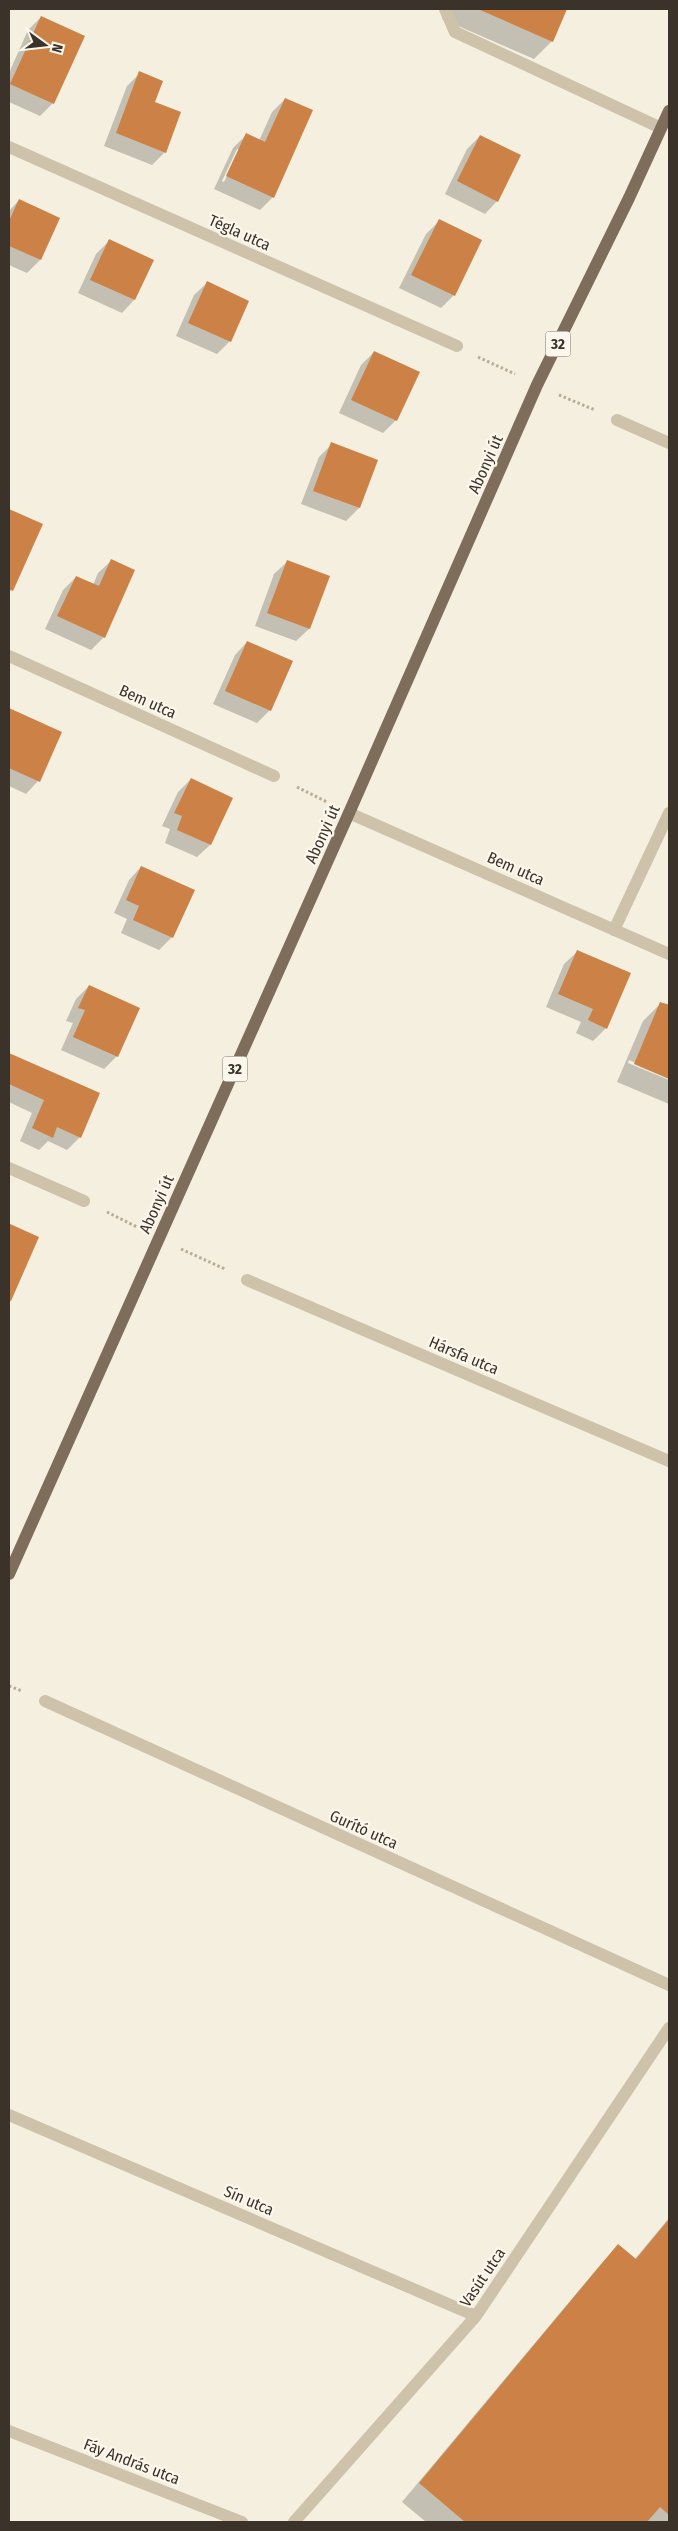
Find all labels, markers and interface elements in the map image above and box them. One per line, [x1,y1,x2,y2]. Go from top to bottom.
north arrow [20,20,70,70]
text: N [48,42,66,54]
street label: Tégla utca [206,210,274,255]
road number: 32 [546,332,570,356]
street label: Abonyi út [464,431,507,496]
street label: Bem utca [116,680,179,723]
street label: Abonyi út [301,801,344,866]
street label: Bem utca [484,847,547,890]
road number: 32 [222,1056,248,1082]
street label: Abonyi út [135,1171,178,1236]
street label: Hársfa utca [426,1332,502,1379]
street label: Gurító utca [327,1806,401,1853]
street label: Sín utca [221,2182,277,2219]
street label: Vasút utca [456,2244,509,2310]
street label: Fáy András utca [81,2434,183,2489]

